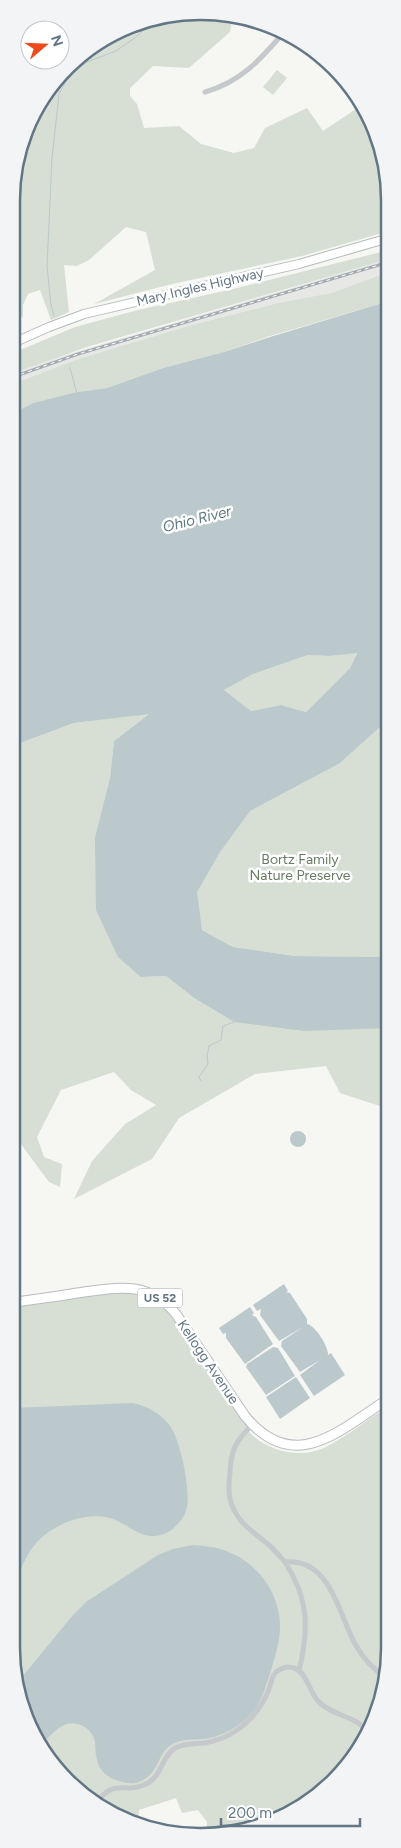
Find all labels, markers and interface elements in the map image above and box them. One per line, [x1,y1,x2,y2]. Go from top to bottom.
north arrow [20,20,70,70]
text: N [47,33,67,49]
street label: Mary Ingles Highway [135,264,266,310]
water label: Ohio River [161,502,234,536]
park label: Bortz Family Nature Preserve [250,851,351,884]
road number: US 52 [138,1289,182,1308]
street label: Kellogg Avenue [174,1317,243,1407]
scale bar [221,1796,360,1828]
text: 200 m [228,1804,272,1822]

